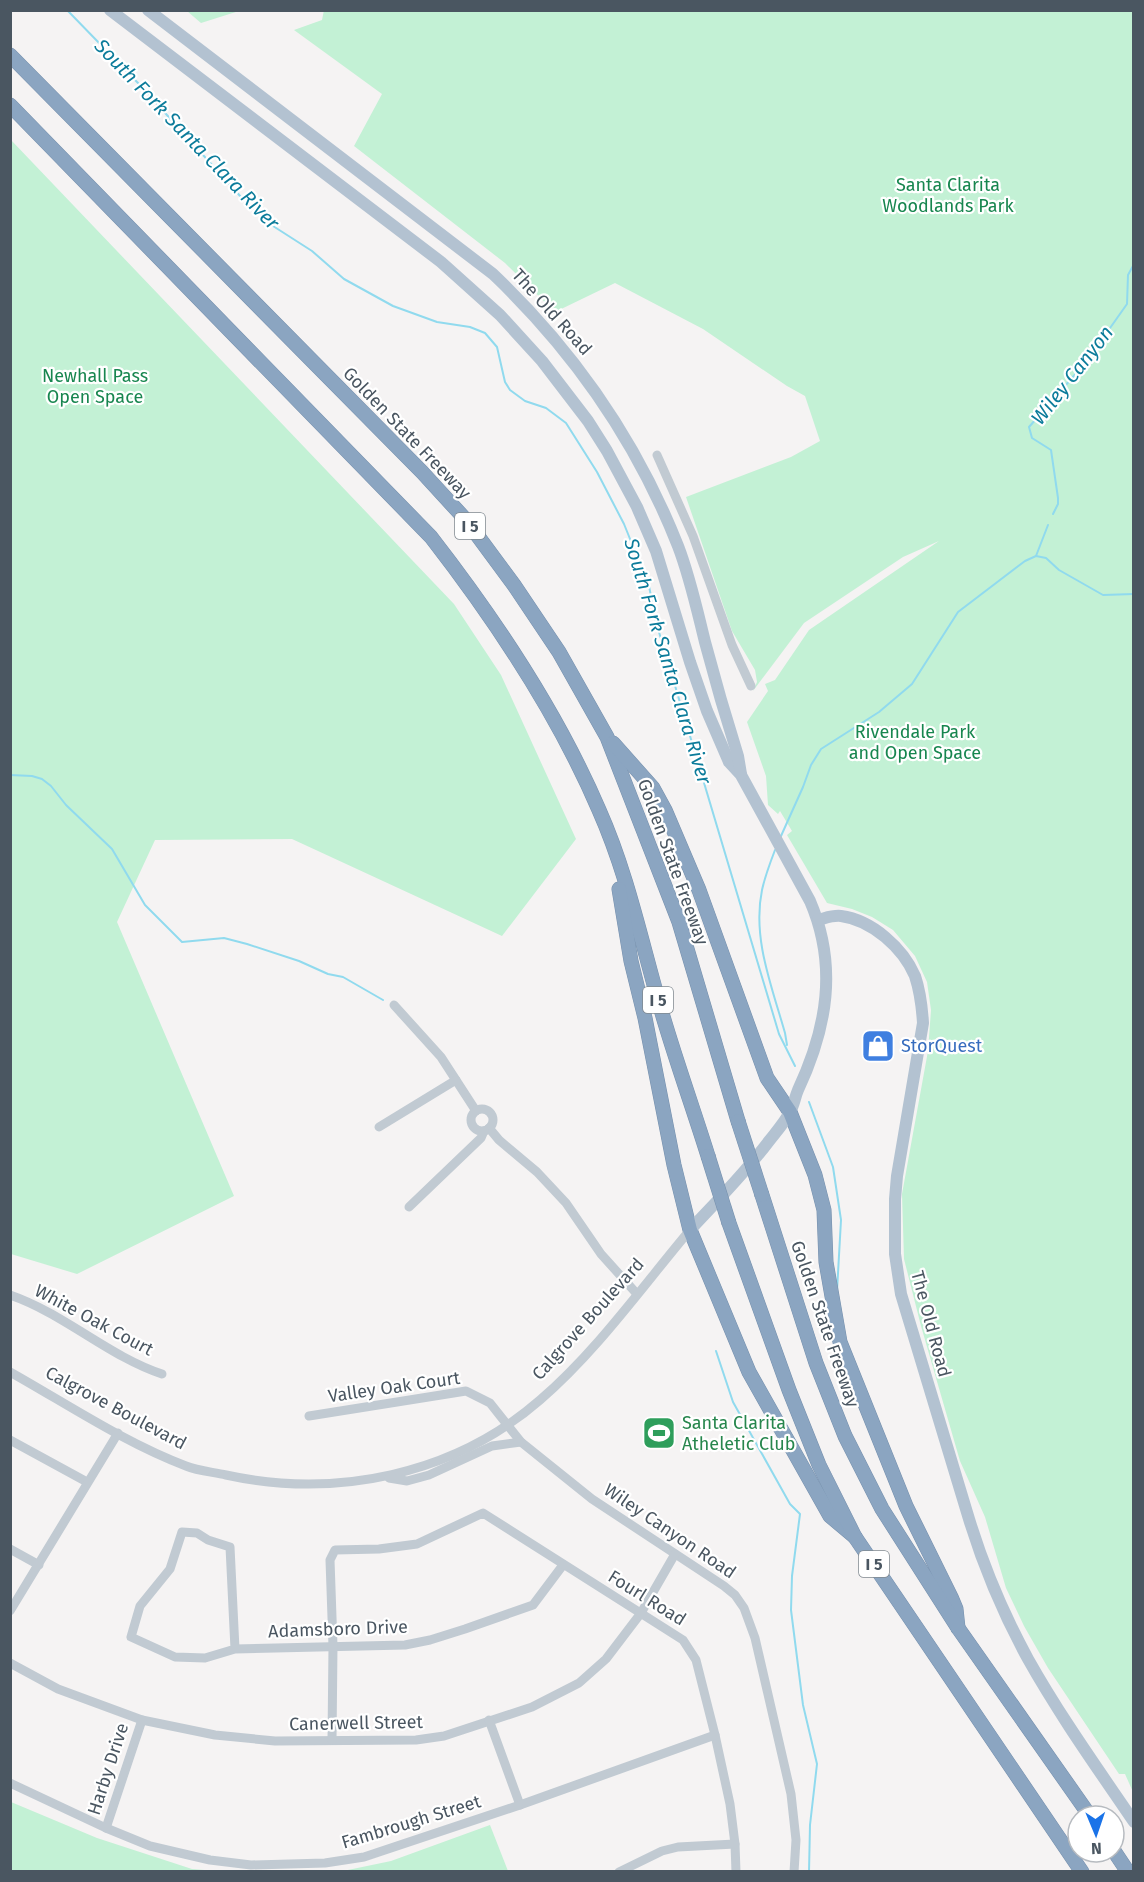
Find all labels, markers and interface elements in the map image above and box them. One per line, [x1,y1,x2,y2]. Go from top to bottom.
water label: South Fork Santa Clara River [89,33,285,235]
park label: Santa Clarita Woodlands Park [882,174,1014,217]
street label: The Old Road [507,264,597,360]
water label: Wiley Canyon [1026,321,1118,429]
street label: Golden State Freeway [338,362,476,504]
park label: Newhall Pass Open Space [42,365,148,408]
road number: I 5 [455,513,485,539]
water label: South Fork Santa Clara River [619,534,717,788]
park label: Rivendale Park and Open Space [849,721,981,764]
street label: Golden State Freeway [633,776,713,948]
road number: I 5 [643,987,673,1013]
shop icon: StorQuest [860,1028,896,1064]
place label: StorQuest [901,1035,983,1057]
street label: Golden State Freeway [786,1238,864,1410]
street label: Calgrove Boulevard [527,1253,649,1385]
street label: The Old Road [906,1268,956,1380]
street label: White Oak Court [31,1279,158,1361]
street label: Calgrove Boulevard [42,1361,190,1455]
street label: Valley Oak Court [327,1367,462,1407]
place label: Santa Clarita Atheletic Club [682,1412,795,1455]
sports icon: Santa Clarita Atheletic Club [641,1415,677,1451]
street label: Wiley Canyon Road [600,1479,740,1583]
road number: I 5 [859,1551,889,1577]
street label: Fourl Road [604,1565,690,1631]
street label: Adamsboro Drive [268,1616,408,1642]
street label: Canerwell Street [289,1711,424,1735]
street label: Harby Drive [83,1720,133,1818]
street label: Fambrough Street [339,1790,484,1854]
north arrow [1066,1804,1126,1864]
text: N [1091,1839,1102,1858]

